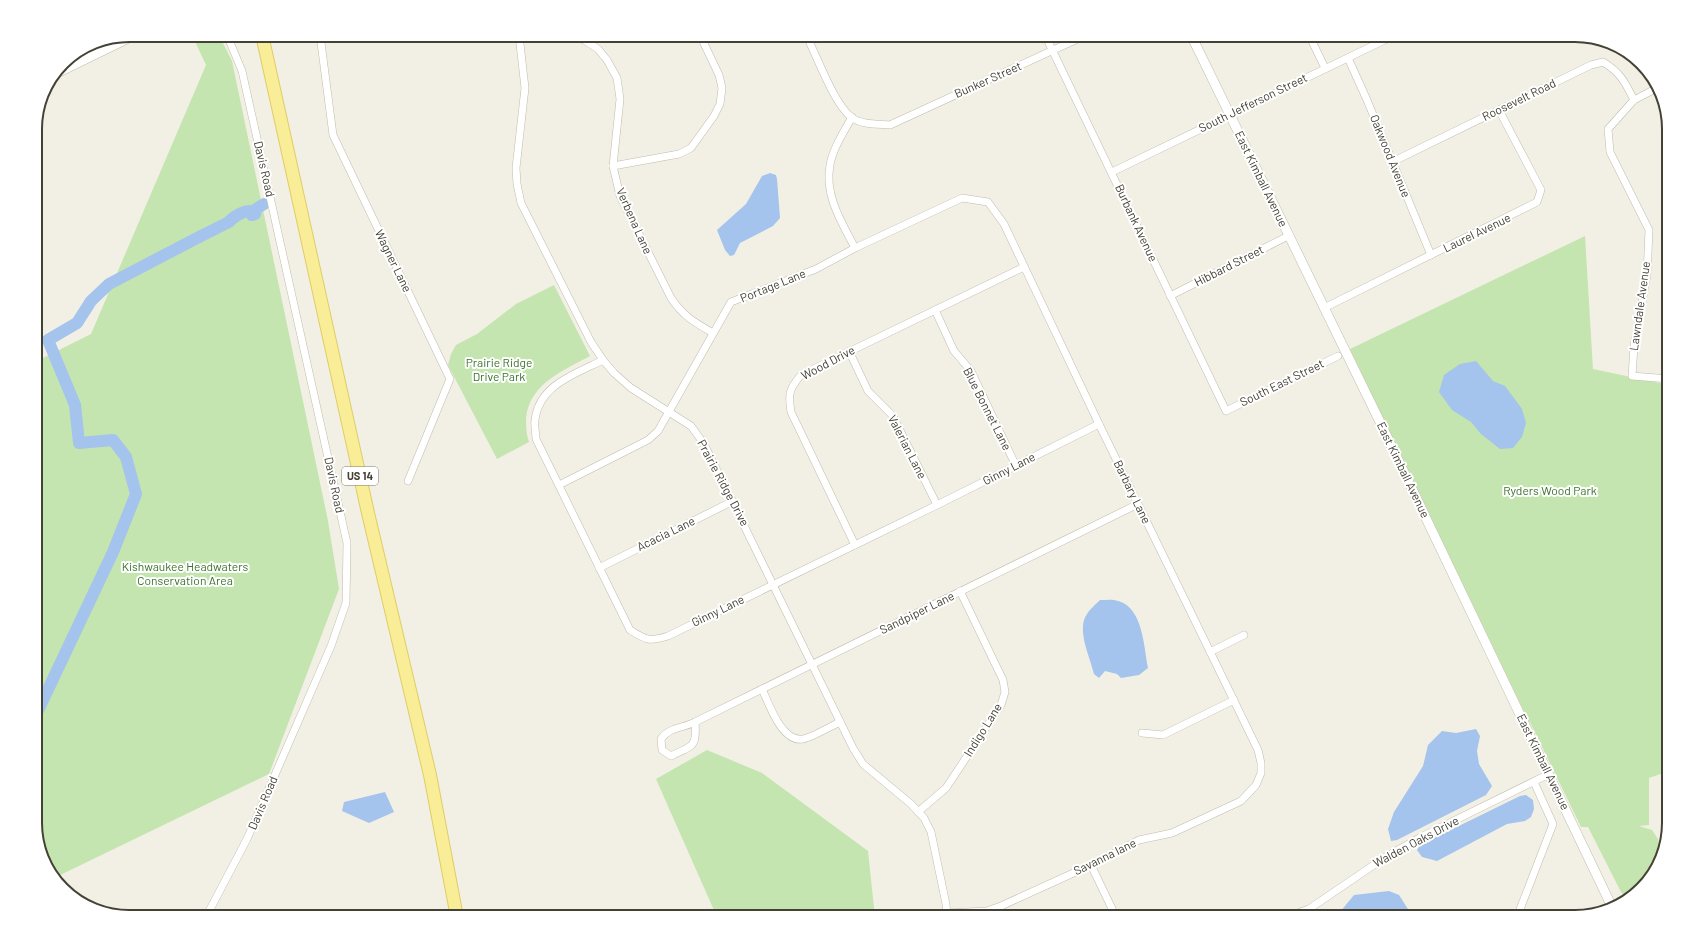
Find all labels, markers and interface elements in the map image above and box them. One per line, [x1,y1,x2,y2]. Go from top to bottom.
street label: Bunker Street [952,58,1023,100]
street label: South Jefferson Street [1196,70,1309,134]
street label: Roosevelt Road [1479,75,1558,123]
street label: Oakwood Avenue [1368,112,1414,199]
street label: East Kimball Avenue [1233,128,1291,229]
street label: Davis Road [252,139,278,198]
street label: Burbank Avenue [1113,182,1161,264]
street label: Verbena Lane [614,185,656,256]
street label: Laurel Avenue [1441,210,1513,254]
street label: Wagner Lane [373,227,415,294]
street label: Hibbard Street [1191,242,1266,289]
street label: Lawndale Avenue [1626,260,1652,352]
street label: Portage Lane [738,266,807,305]
street label: Wood Drive [798,342,857,382]
park label: Prairie Ridge Drive Park [466,355,532,383]
street label: South East Street [1237,356,1326,409]
street label: Blue Bonnet Lane [961,365,1015,452]
street label: Valerian Lane [886,412,930,481]
street label: East Kimball Avenue [1375,419,1433,520]
street label: Prairie Ridge Drive [695,437,753,528]
street label: Ginny Lane [980,449,1037,487]
street label: Davis Road [322,456,348,514]
street label: Barbary Lane [1111,457,1154,526]
road number: US 14 [342,467,378,485]
park label: Ryders Wood Park [1503,483,1597,497]
street label: Acacia Lane [634,513,697,553]
park label: Kishwaukee Headwaters Conservation Area [122,559,249,587]
street label: Sandpiper Lane [877,588,956,636]
street label: Ginny Lane [689,591,746,629]
street label: Indigo Lane [960,700,1004,759]
street label: East Kimball Avenue [1515,711,1573,812]
street label: Davis Road [245,774,280,832]
street label: Walden Oaks Drive [1370,813,1461,870]
street label: Savanna lane [1071,835,1138,877]

